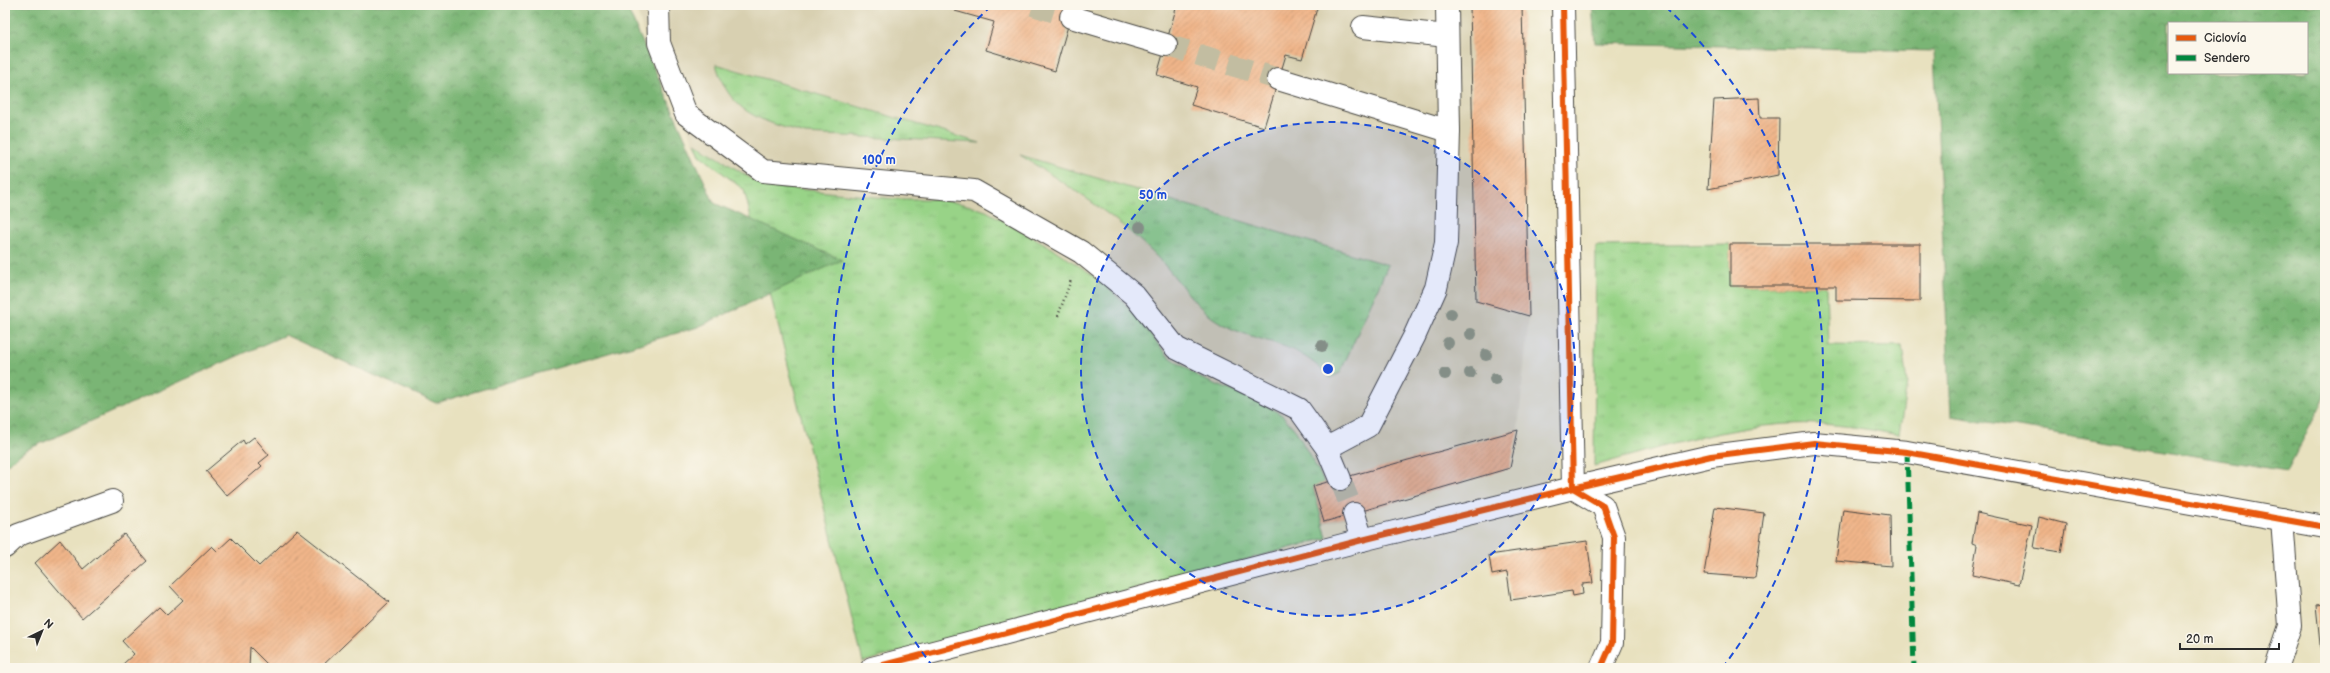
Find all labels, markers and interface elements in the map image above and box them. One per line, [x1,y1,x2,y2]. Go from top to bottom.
legend [2168,22,2308,74]
text: Ciclovía [2204,31,2247,46]
text: Sendero [2204,51,2250,66]
text: 100 m [862,153,896,168]
text: 50 m [1139,188,1167,203]
centre of rings [1321,362,1335,376]
north arrow [22,611,62,651]
text: N [41,616,56,632]
scale bar [2180,625,2279,651]
text: 20 m [2186,632,2213,647]

